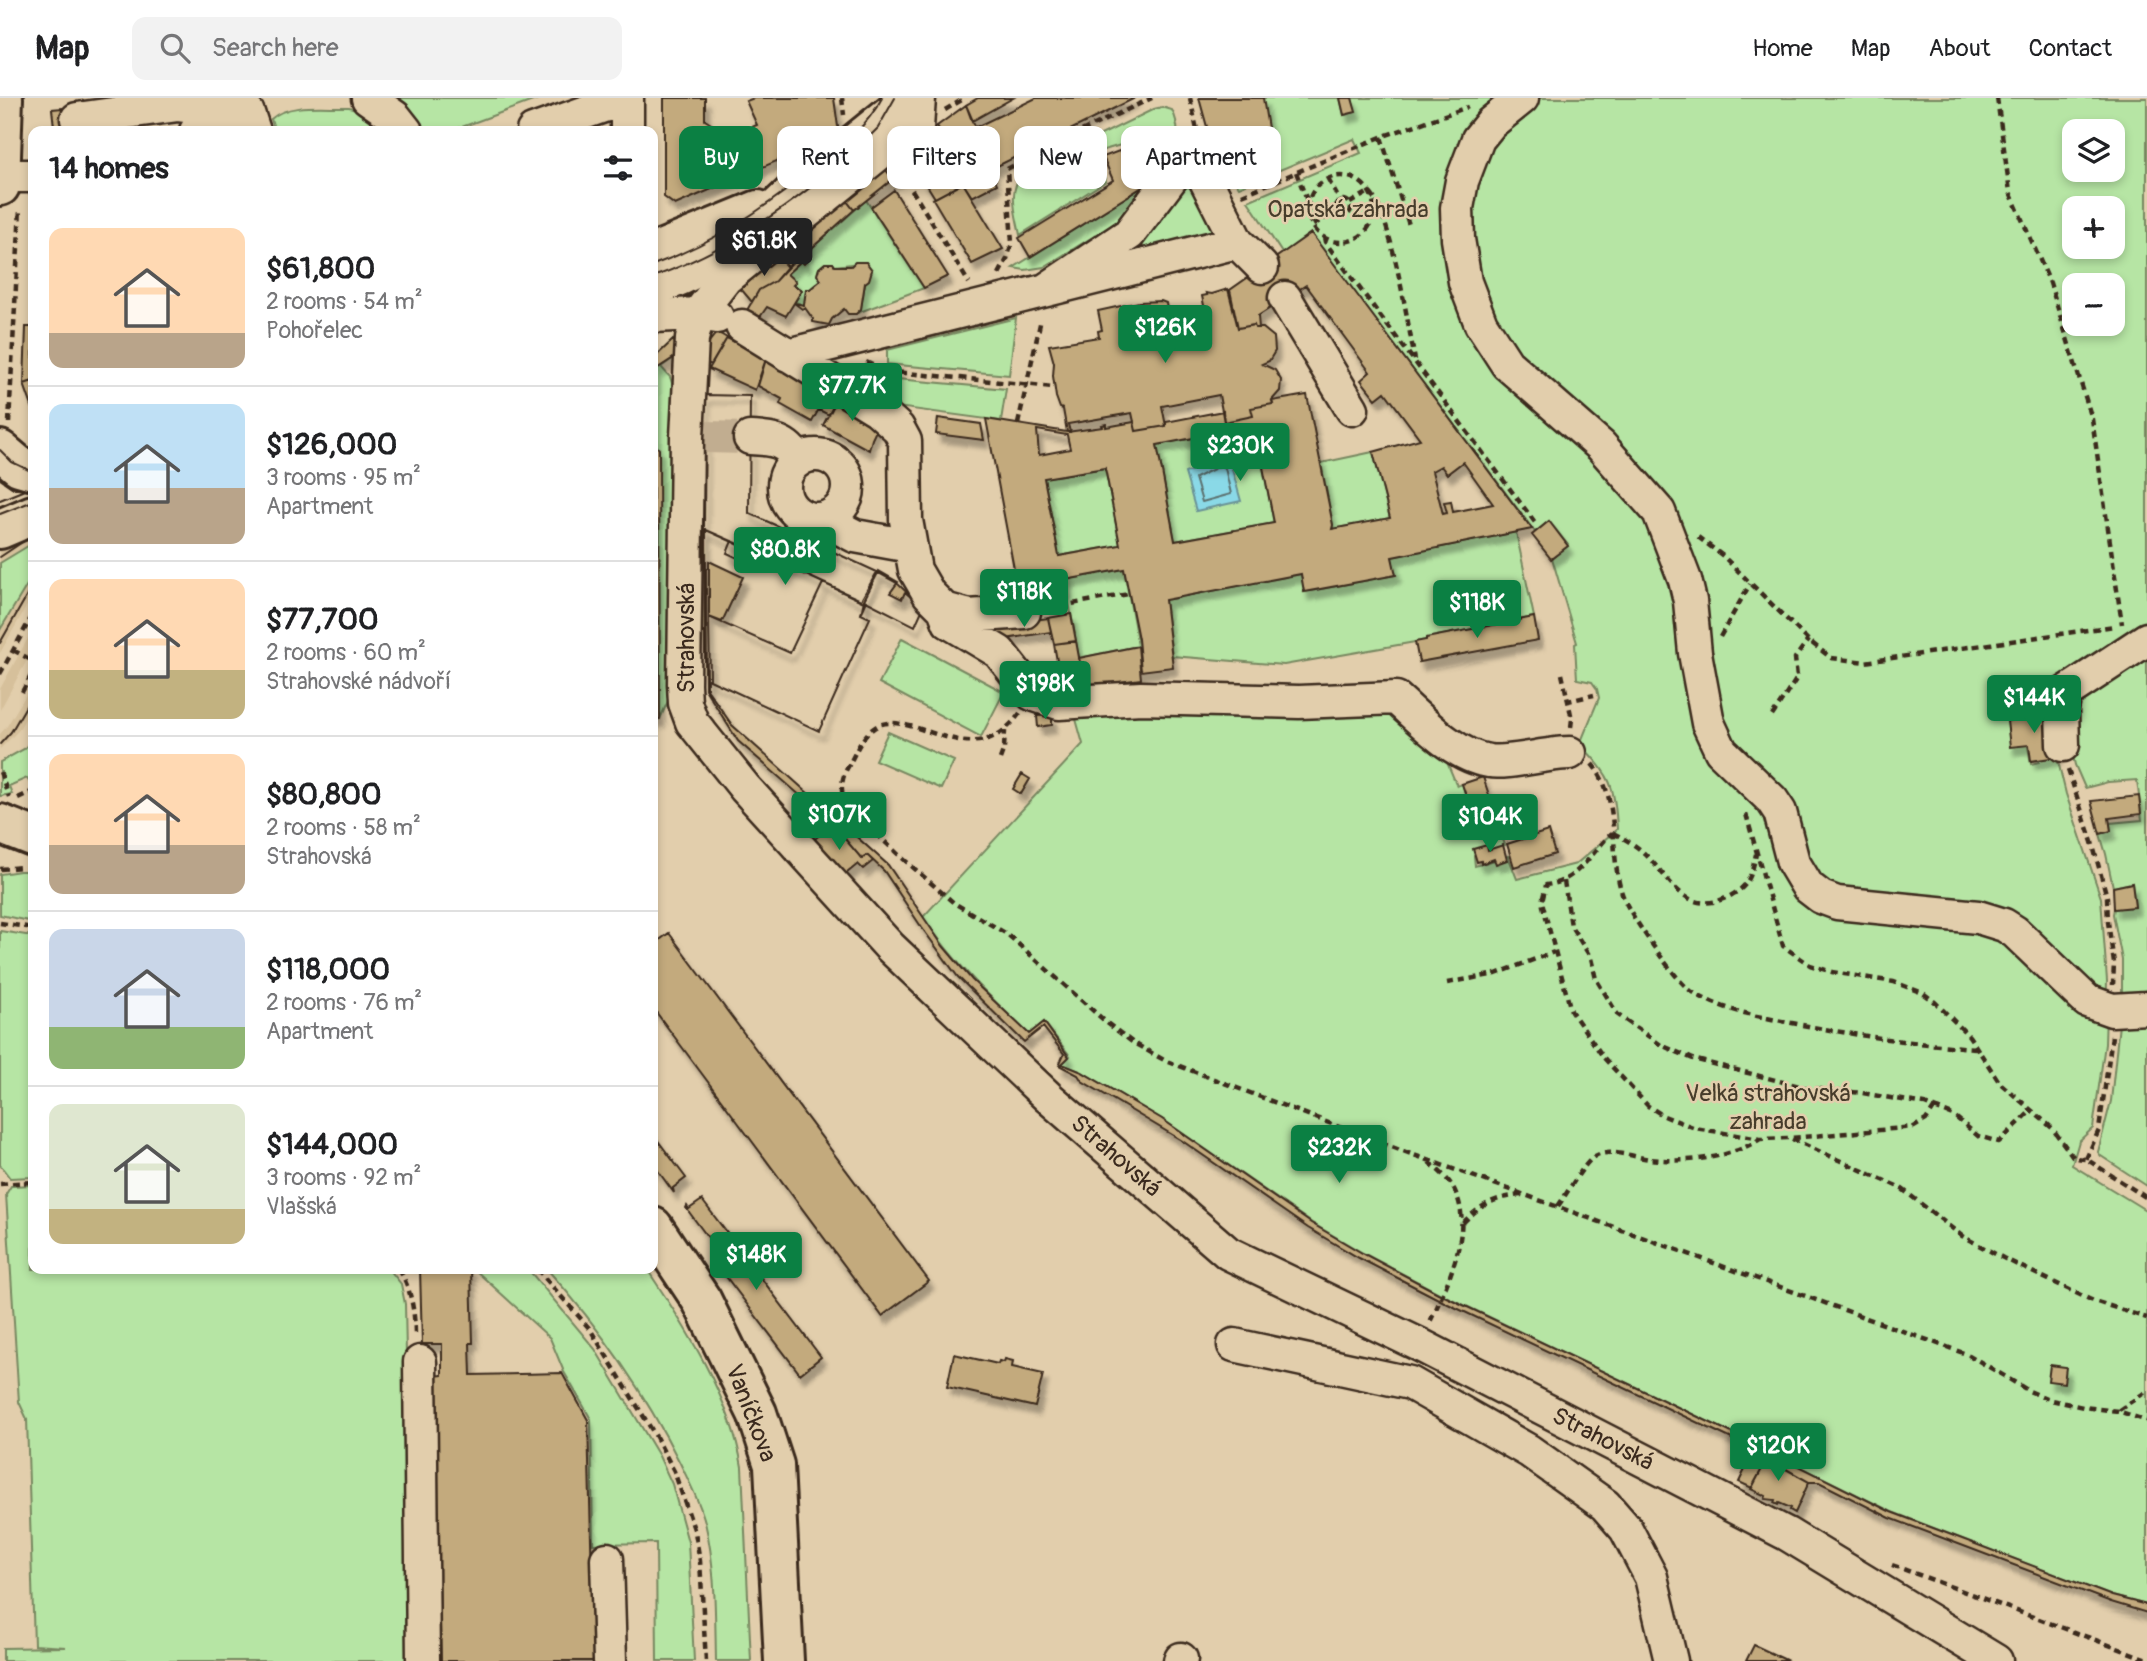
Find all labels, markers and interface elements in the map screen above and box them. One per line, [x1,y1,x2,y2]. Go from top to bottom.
search box [132,17,622,80]
text: Map [35,28,90,69]
icon: search [156,29,194,67]
text: Search here [212,32,339,64]
text: Home [1752,34,1813,63]
text: Map [1851,34,1891,63]
text: About [1929,34,1991,63]
text: Contact [2029,34,2112,63]
map controls [2062,119,2125,336]
button: layers [2062,119,2125,182]
chip: Buy [679,126,763,189]
chip: Rent [777,126,873,189]
chip: Filters [887,126,1000,189]
chip: New [1014,126,1107,189]
chip: Apartment [1121,126,1281,189]
icon: filters [599,149,637,187]
text: 14 homes [49,150,169,187]
park label: Opatská zahrada [1267,195,1429,224]
button: + [2062,196,2125,259]
pin: $61.8K [707,218,821,278]
text: $61.8K [731,226,797,255]
text: $61,800 [266,250,375,287]
icon: home [105,256,189,340]
button: − [2062,273,2125,336]
text: 2 rooms · 54 m² [266,287,423,316]
pin: $126K [1116,306,1214,365]
text: $126K [1134,313,1196,342]
text: Pohořelec [266,316,363,345]
pin: $77.7K [795,364,909,423]
text: $77.7K [818,371,886,400]
pin: $230K [1191,424,1289,483]
text: $126,000 [266,426,397,463]
text: $230K [1206,431,1274,460]
icon: home [105,432,189,516]
text: 3 rooms · 95 m² [266,463,421,492]
text: Apartment [266,492,373,521]
pin: $80.8K [728,528,842,587]
text: $80.8K [750,535,820,564]
pin: $118K [975,570,1073,629]
text: $118K [996,577,1052,606]
pin: $118K [1428,580,1526,640]
street label: Strahovská [672,583,701,693]
text: $118K [1449,588,1505,617]
text: $77,700 [266,601,378,638]
icon: home [105,607,189,691]
text: 2 rooms · 60 m² [266,638,426,667]
pin: $198K [996,662,1094,721]
text: Strahovské nádvoří [266,667,451,696]
text: $198K [1016,669,1074,698]
pin: $144K [1985,676,2083,735]
text: $144K [2003,683,2065,712]
text: $80,800 [266,776,382,813]
icon: home [105,782,189,866]
pin: $107K [790,792,888,852]
pin: $104K [1441,794,1539,854]
text: $107K [807,800,871,829]
text: $104K [1458,802,1522,831]
text: 2 rooms · 58 m² [266,813,421,842]
text: Strahovská [266,842,372,871]
text: $118,000 [266,951,390,988]
icon: home [105,957,189,1041]
text: 2 rooms · 76 m² [266,988,422,1017]
text: Apartment [266,1017,373,1046]
park label: Velká strahovská zahrada [1685,1079,1851,1136]
street label: Strahovská [1065,1109,1167,1203]
text: $144,000 [266,1126,398,1163]
pin: $232K [1290,1126,1388,1185]
icon: home [105,1132,189,1216]
text: $232K [1307,1133,1371,1162]
text: 3 rooms · 92 m² [266,1163,421,1192]
text: Vlašská [266,1192,337,1221]
pin: $148K [707,1232,805,1292]
text: $148K [726,1240,786,1269]
street label: Vaníčkova [719,1360,783,1466]
street label: Strahovská [1547,1401,1659,1477]
pin: $120K [1729,1424,1827,1483]
text: $120K [1746,1431,1810,1460]

